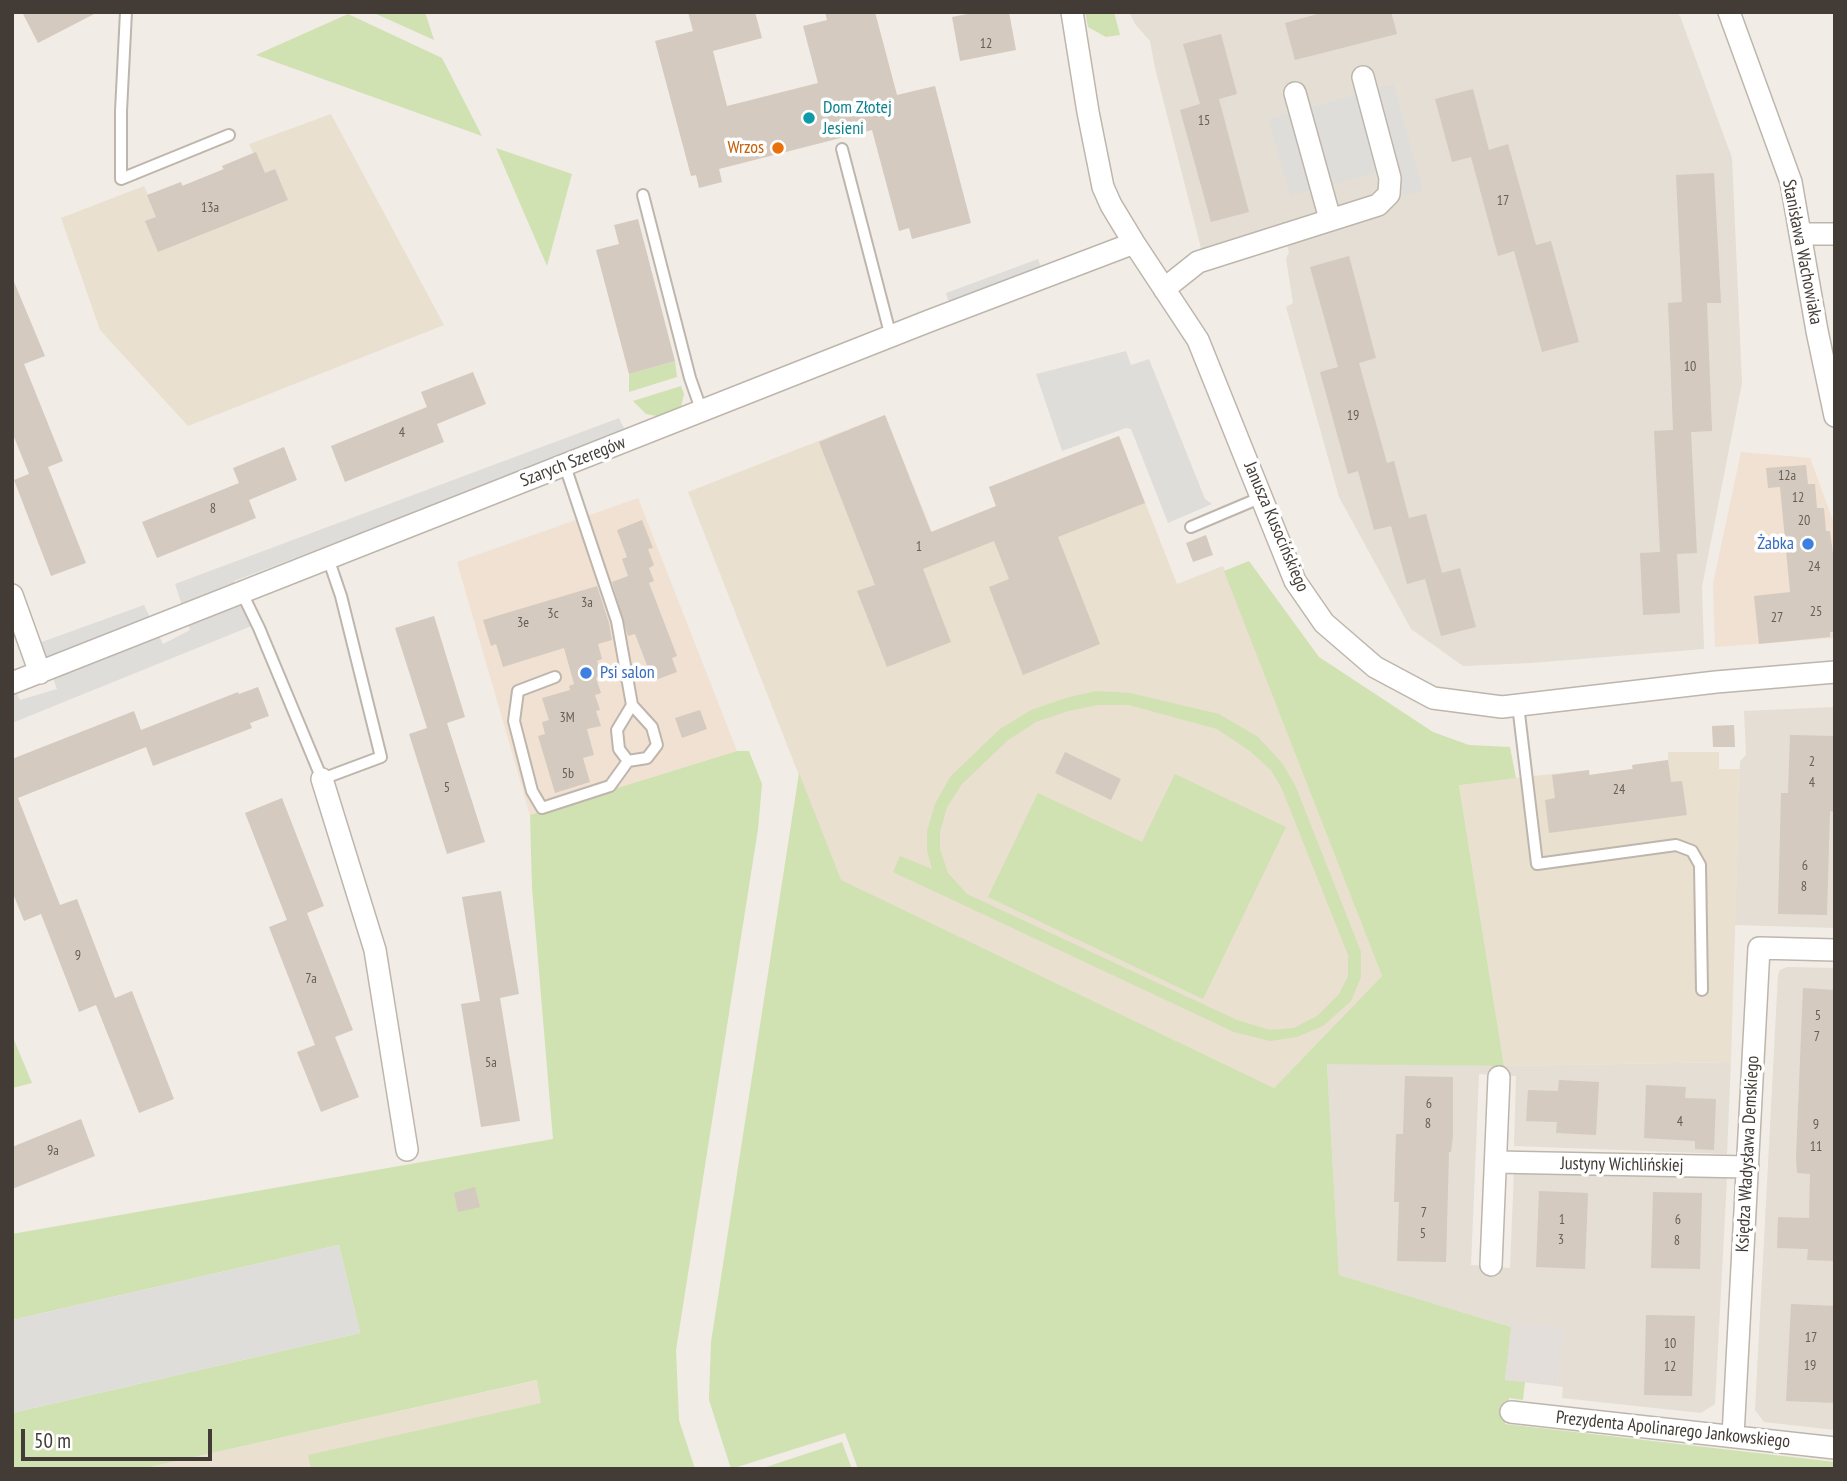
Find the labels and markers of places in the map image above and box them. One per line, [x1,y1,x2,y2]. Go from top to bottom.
place label: Dom Złotej Jesieni [823,97,892,140]
marker: Dom Złotej Jesieni [801,110,817,126]
place label: Wrzos [727,137,764,159]
marker: Wrzos [770,140,786,156]
place label: Żabka [1757,533,1794,555]
marker: Żabka [1800,536,1816,552]
place label: Psi salon [600,662,655,684]
marker: Psi salon [578,665,594,681]

